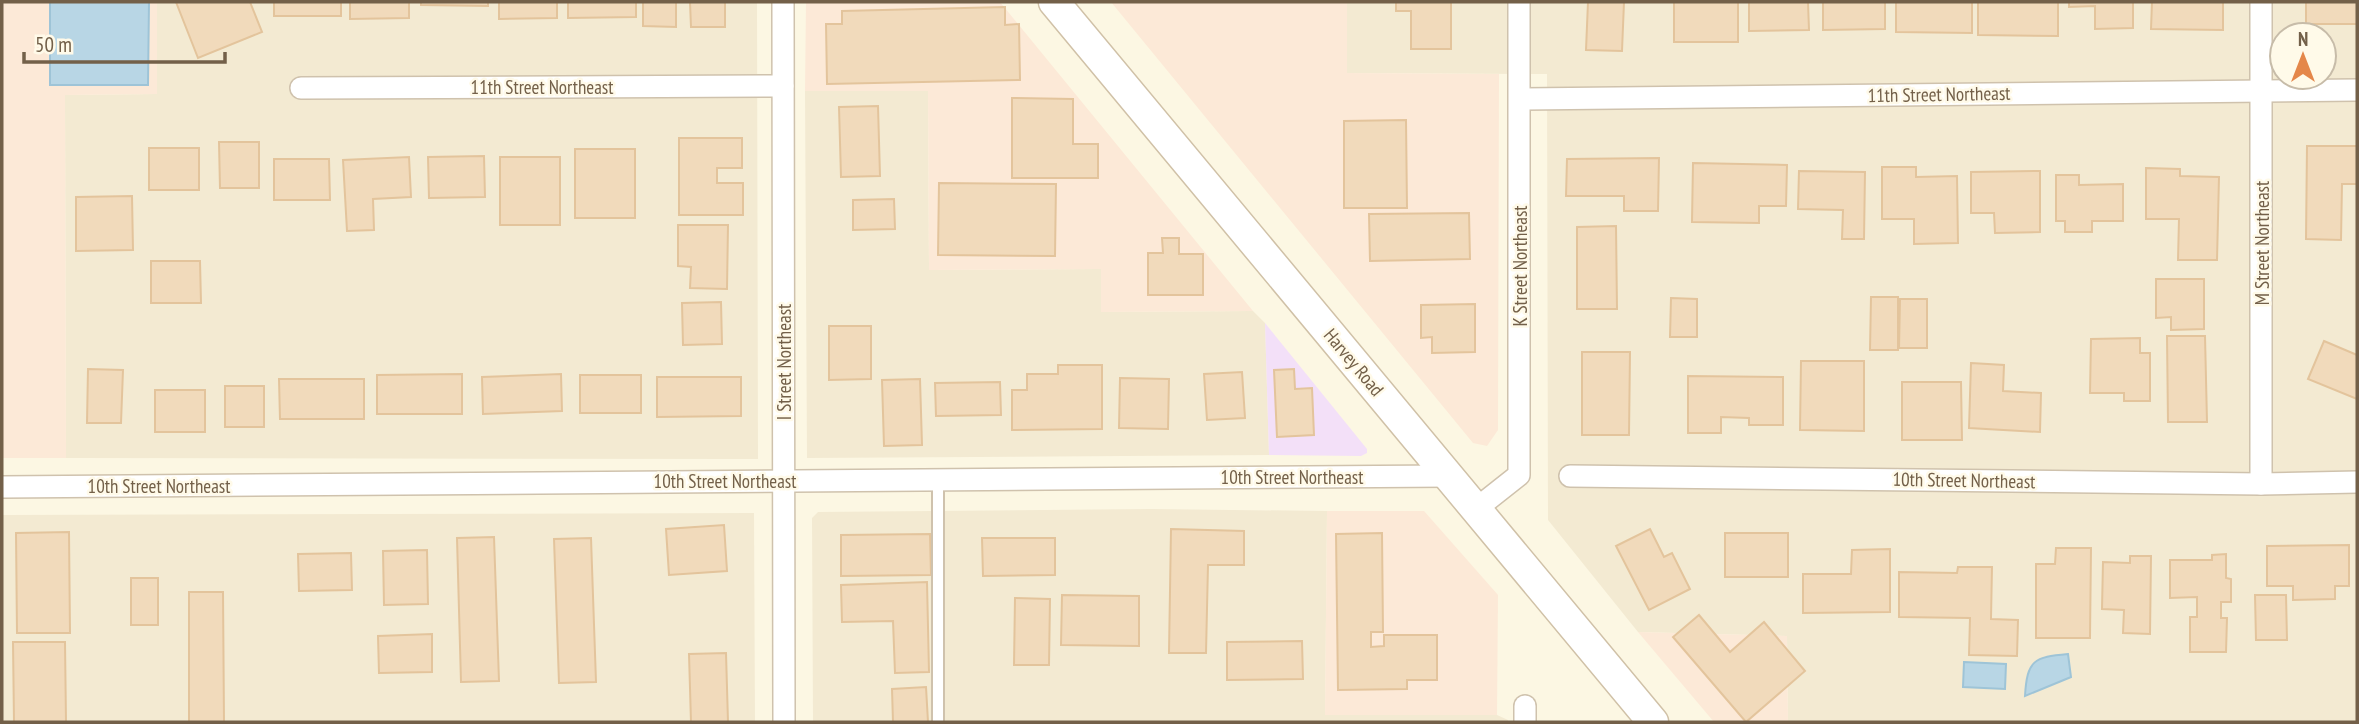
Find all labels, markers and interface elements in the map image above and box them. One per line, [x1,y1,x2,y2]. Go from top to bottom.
scale bar [24,21,226,65]
north arrow [2268,21,2338,91]
text: N [2298,27,2308,51]
text: 50 m [35,31,72,58]
street label: 11th Street Northeast [471,75,614,99]
street label: 11th Street Northeast [1867,81,2011,107]
street label: M Street Northeast [2250,180,2274,305]
street label: K Street Northeast [1508,205,1532,327]
street label: I Street Northeast [772,303,796,420]
street label: Harvey Road [1319,323,1389,401]
street label: 10th Street Northeast [1221,465,1364,489]
street label: 10th Street Northeast [1892,467,2036,493]
street label: 10th Street Northeast [654,469,797,493]
street label: 10th Street Northeast [88,474,231,498]

